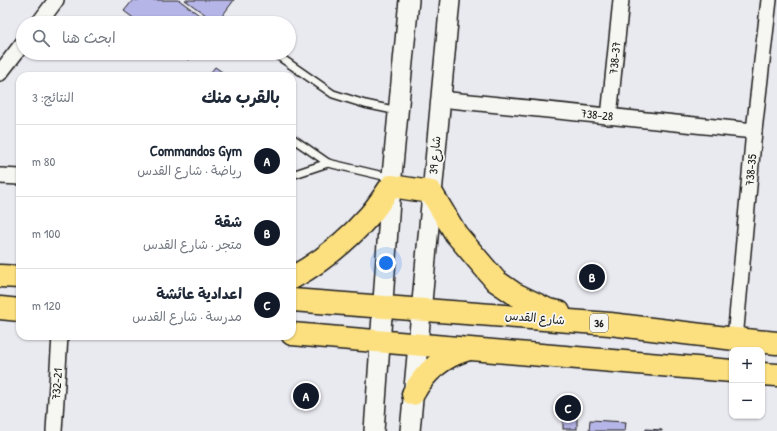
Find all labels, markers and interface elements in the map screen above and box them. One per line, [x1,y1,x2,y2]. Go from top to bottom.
search box [16,16,296,60]
icon: search [30,27,52,49]
text: ابحث هنا [62,27,116,48]
street label: 738-37 [604,41,625,75]
text: بالقرب منك [202,85,280,108]
text: النتائج: 3 [32,88,74,106]
street label: 738-28 [580,104,614,125]
street label: شارع 39 [424,135,446,175]
text: Commandos Gym [150,140,242,161]
text: 80 m [32,152,55,170]
text: A [264,152,270,170]
street label: 738-35 [741,153,760,187]
text: رياضة · شارع القدس [137,161,242,179]
text: شقة [214,211,242,232]
text: 100 m [32,224,60,242]
text: B [264,224,270,242]
text: متجر · شارع القدس [143,235,242,253]
your location [376,253,396,273]
pin: B [579,262,605,292]
text: اعدادية عائشة [156,283,242,304]
text: 120 m [32,296,60,314]
text: C [263,296,271,314]
street label: شارع القدس [504,306,566,330]
text: مدرسة · شارع القدس [132,307,242,325]
road number: 36 [590,314,608,332]
map controls [729,347,765,419]
button: + [729,347,765,383]
street label: 732-21 [47,368,66,400]
pin: A [293,381,319,411]
button: − [729,383,765,419]
pin: C [555,393,581,423]

